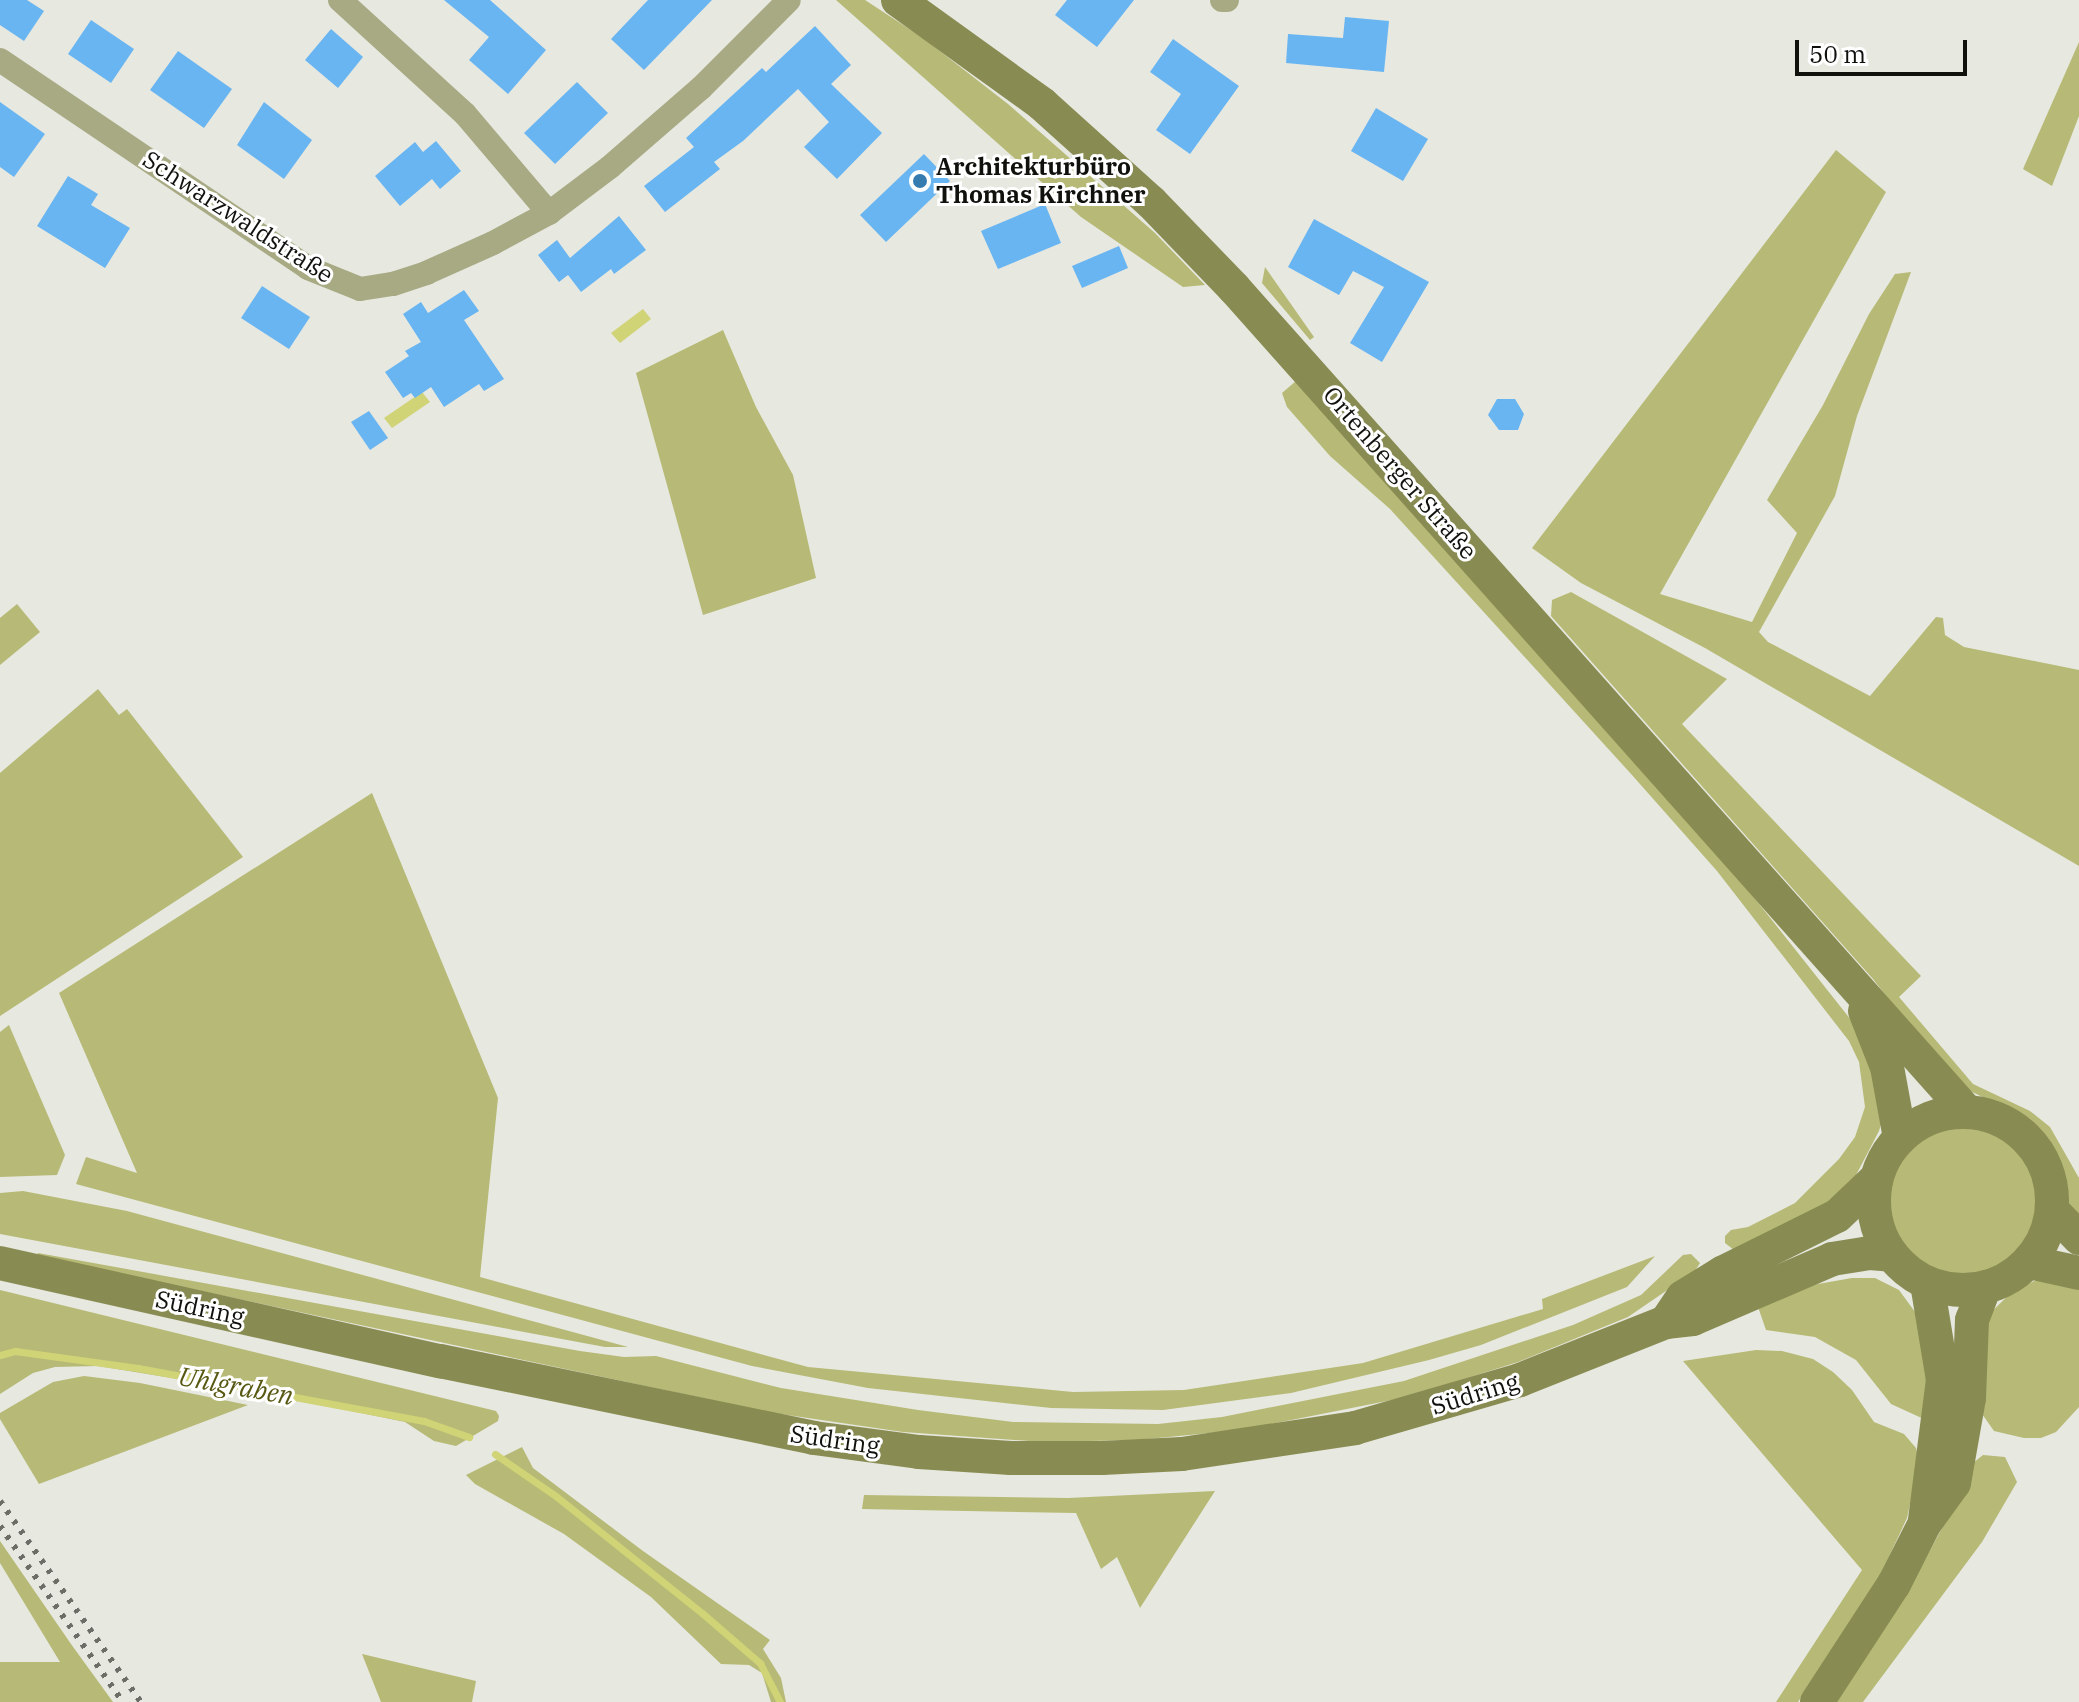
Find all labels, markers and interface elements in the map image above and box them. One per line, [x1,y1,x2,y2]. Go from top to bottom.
scale bar [1799,24,1971,74]
text: 50 m [1809,38,1866,70]
street label: Schwarzwaldstraße [137,145,339,289]
place label: Architekturbüro Thomas Kirchner [936,153,1146,209]
marker: Architekturbüro Thomas Kirchner [911,172,929,190]
street label: Ortenberger Straße [1317,381,1483,565]
street label: Südring [153,1285,247,1331]
water label: Uhlgraben [176,1361,296,1411]
street label: Südring [1428,1367,1522,1421]
street label: Südring [788,1419,882,1461]

